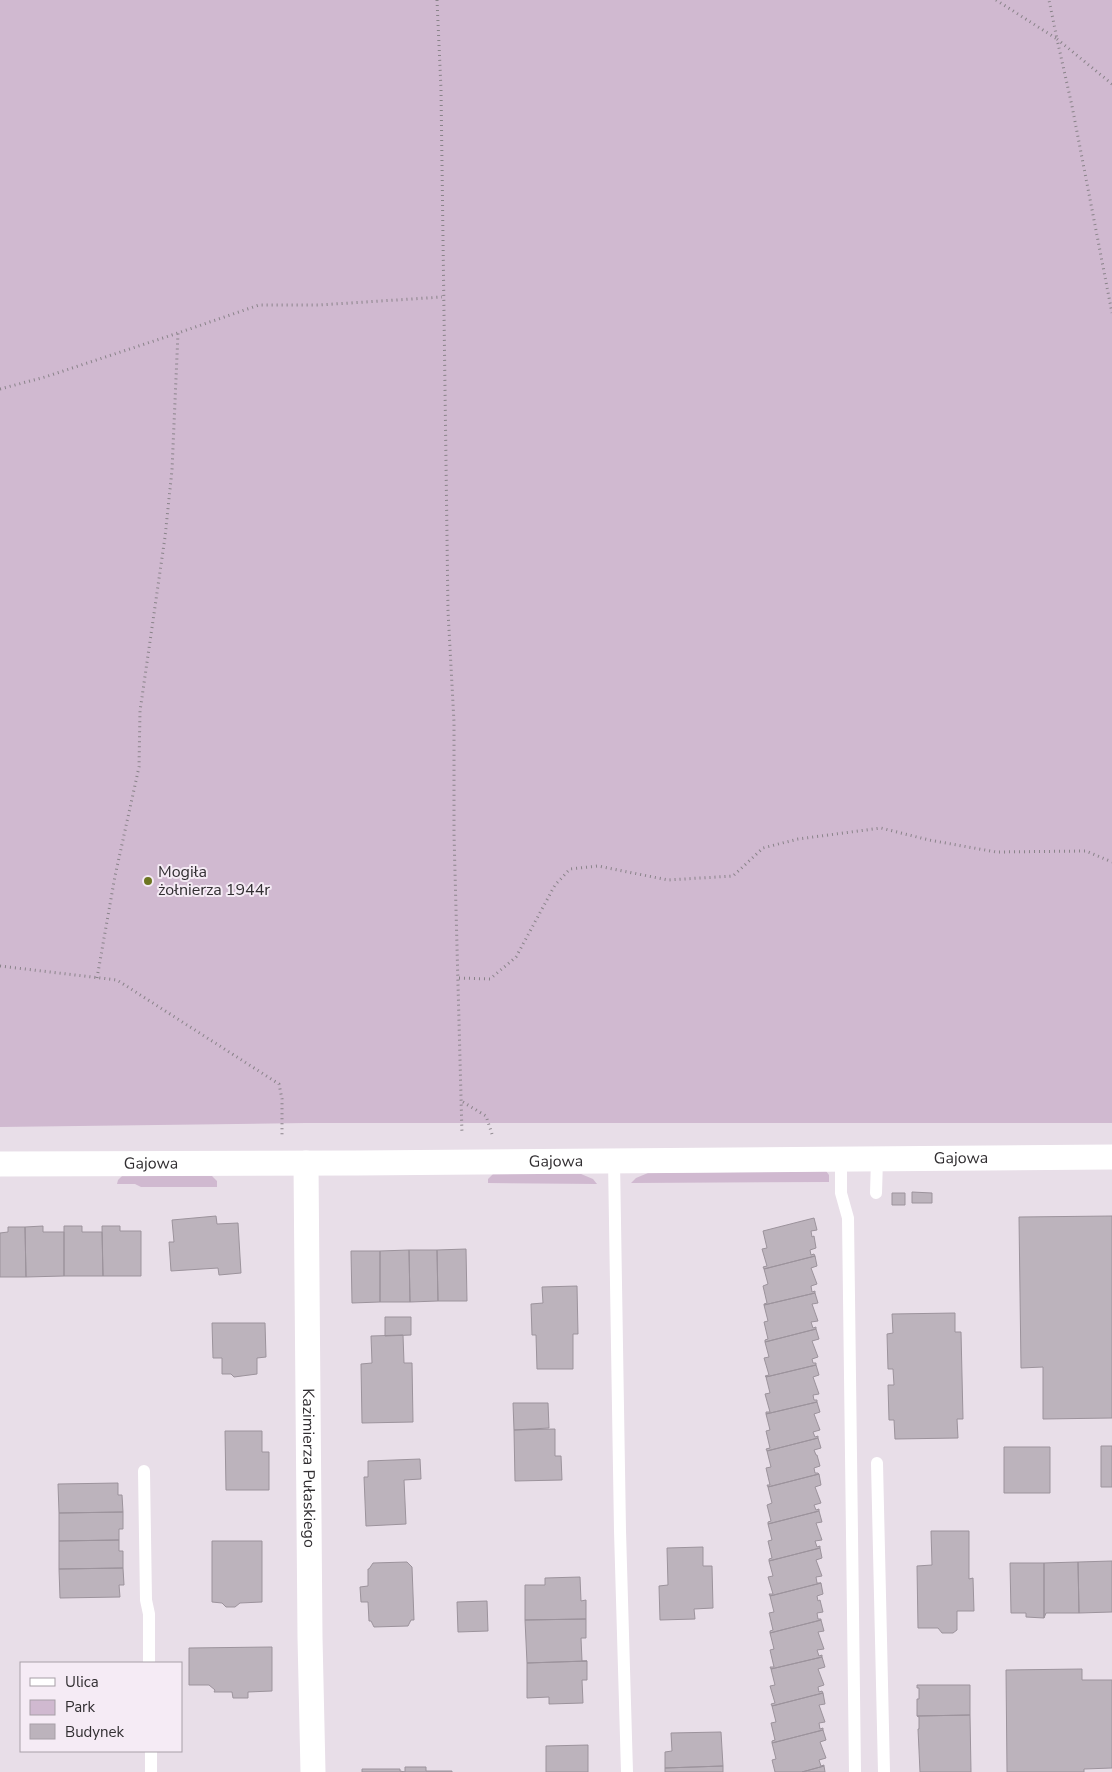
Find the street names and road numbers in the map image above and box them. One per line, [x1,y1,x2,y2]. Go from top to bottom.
street label: Gajowa [934,1147,988,1169]
street label: Gajowa [529,1150,583,1173]
street label: Gajowa [124,1153,178,1175]
street label: Kazimierza Pułaskiego [297,1388,320,1548]

